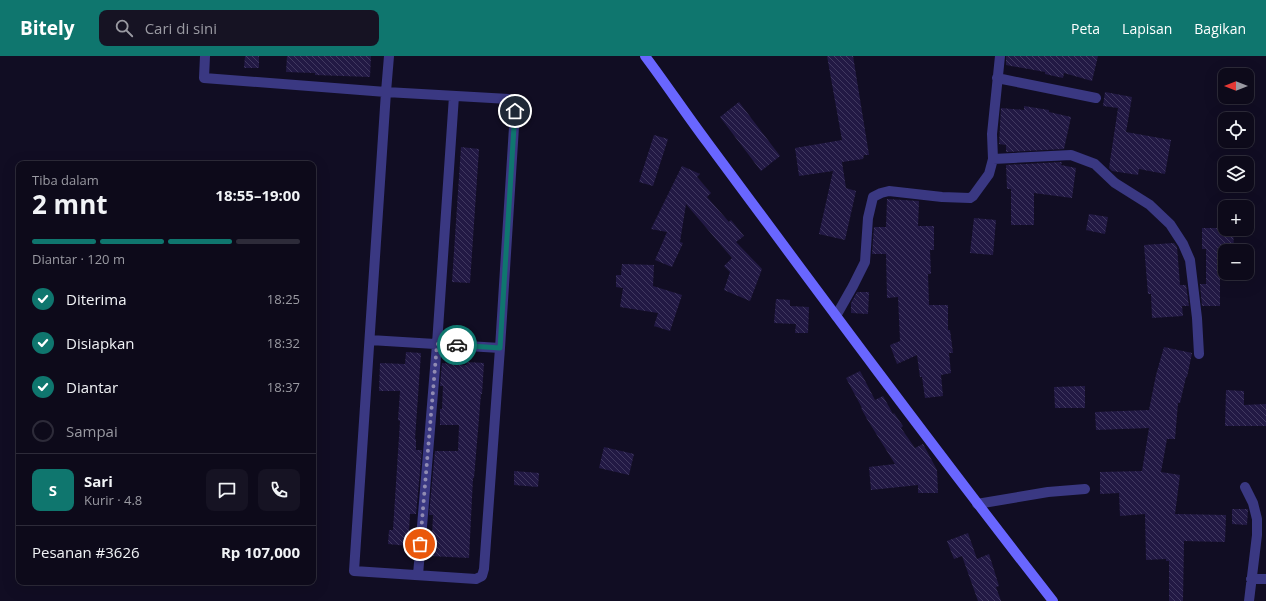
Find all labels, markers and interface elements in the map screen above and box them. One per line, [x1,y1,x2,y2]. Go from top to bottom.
search box [99,10,379,46]
text: Bitely [20,15,75,41]
icon: search [113,17,135,39]
text: Cari di sini [145,18,217,38]
text: Peta [1071,19,1100,38]
text: Lapisan [1122,19,1172,38]
text: Bagikan [1194,19,1246,38]
north arrow [1218,68,1254,104]
map controls [1218,68,1254,280]
pin [498,94,532,128]
icon: home [504,100,526,122]
button: locate [1218,112,1254,148]
button: layers [1218,156,1254,192]
text: Tiba dalam [32,171,99,189]
text: 18:55–19:00 [215,185,300,205]
text: 2 mnt [32,186,108,222]
button: + [1218,200,1254,236]
button: − [1218,244,1254,280]
text: Diantar · 120 m [32,250,125,268]
icon: check [32,288,54,310]
text: Diterima [66,289,127,309]
text: 18:25 [267,290,300,308]
courier [437,325,477,365]
icon: check [32,332,54,354]
text: Disiapkan [66,333,135,353]
text: 18:32 [267,334,300,352]
icon: car [446,334,468,356]
icon: check [32,376,54,398]
text: Diantar [66,377,118,397]
text: 18:37 [267,378,300,396]
text: Sampai [66,421,118,441]
button: chat [206,469,248,511]
button: phone [258,469,300,511]
text: Sari [84,471,113,491]
text: S [49,480,57,500]
text: Kurir · 4.8 [84,491,142,509]
pin [403,527,437,561]
icon: bag [409,533,431,555]
text: Pesanan #3626 [32,542,140,562]
text: Rp 107,000 [221,542,300,562]

